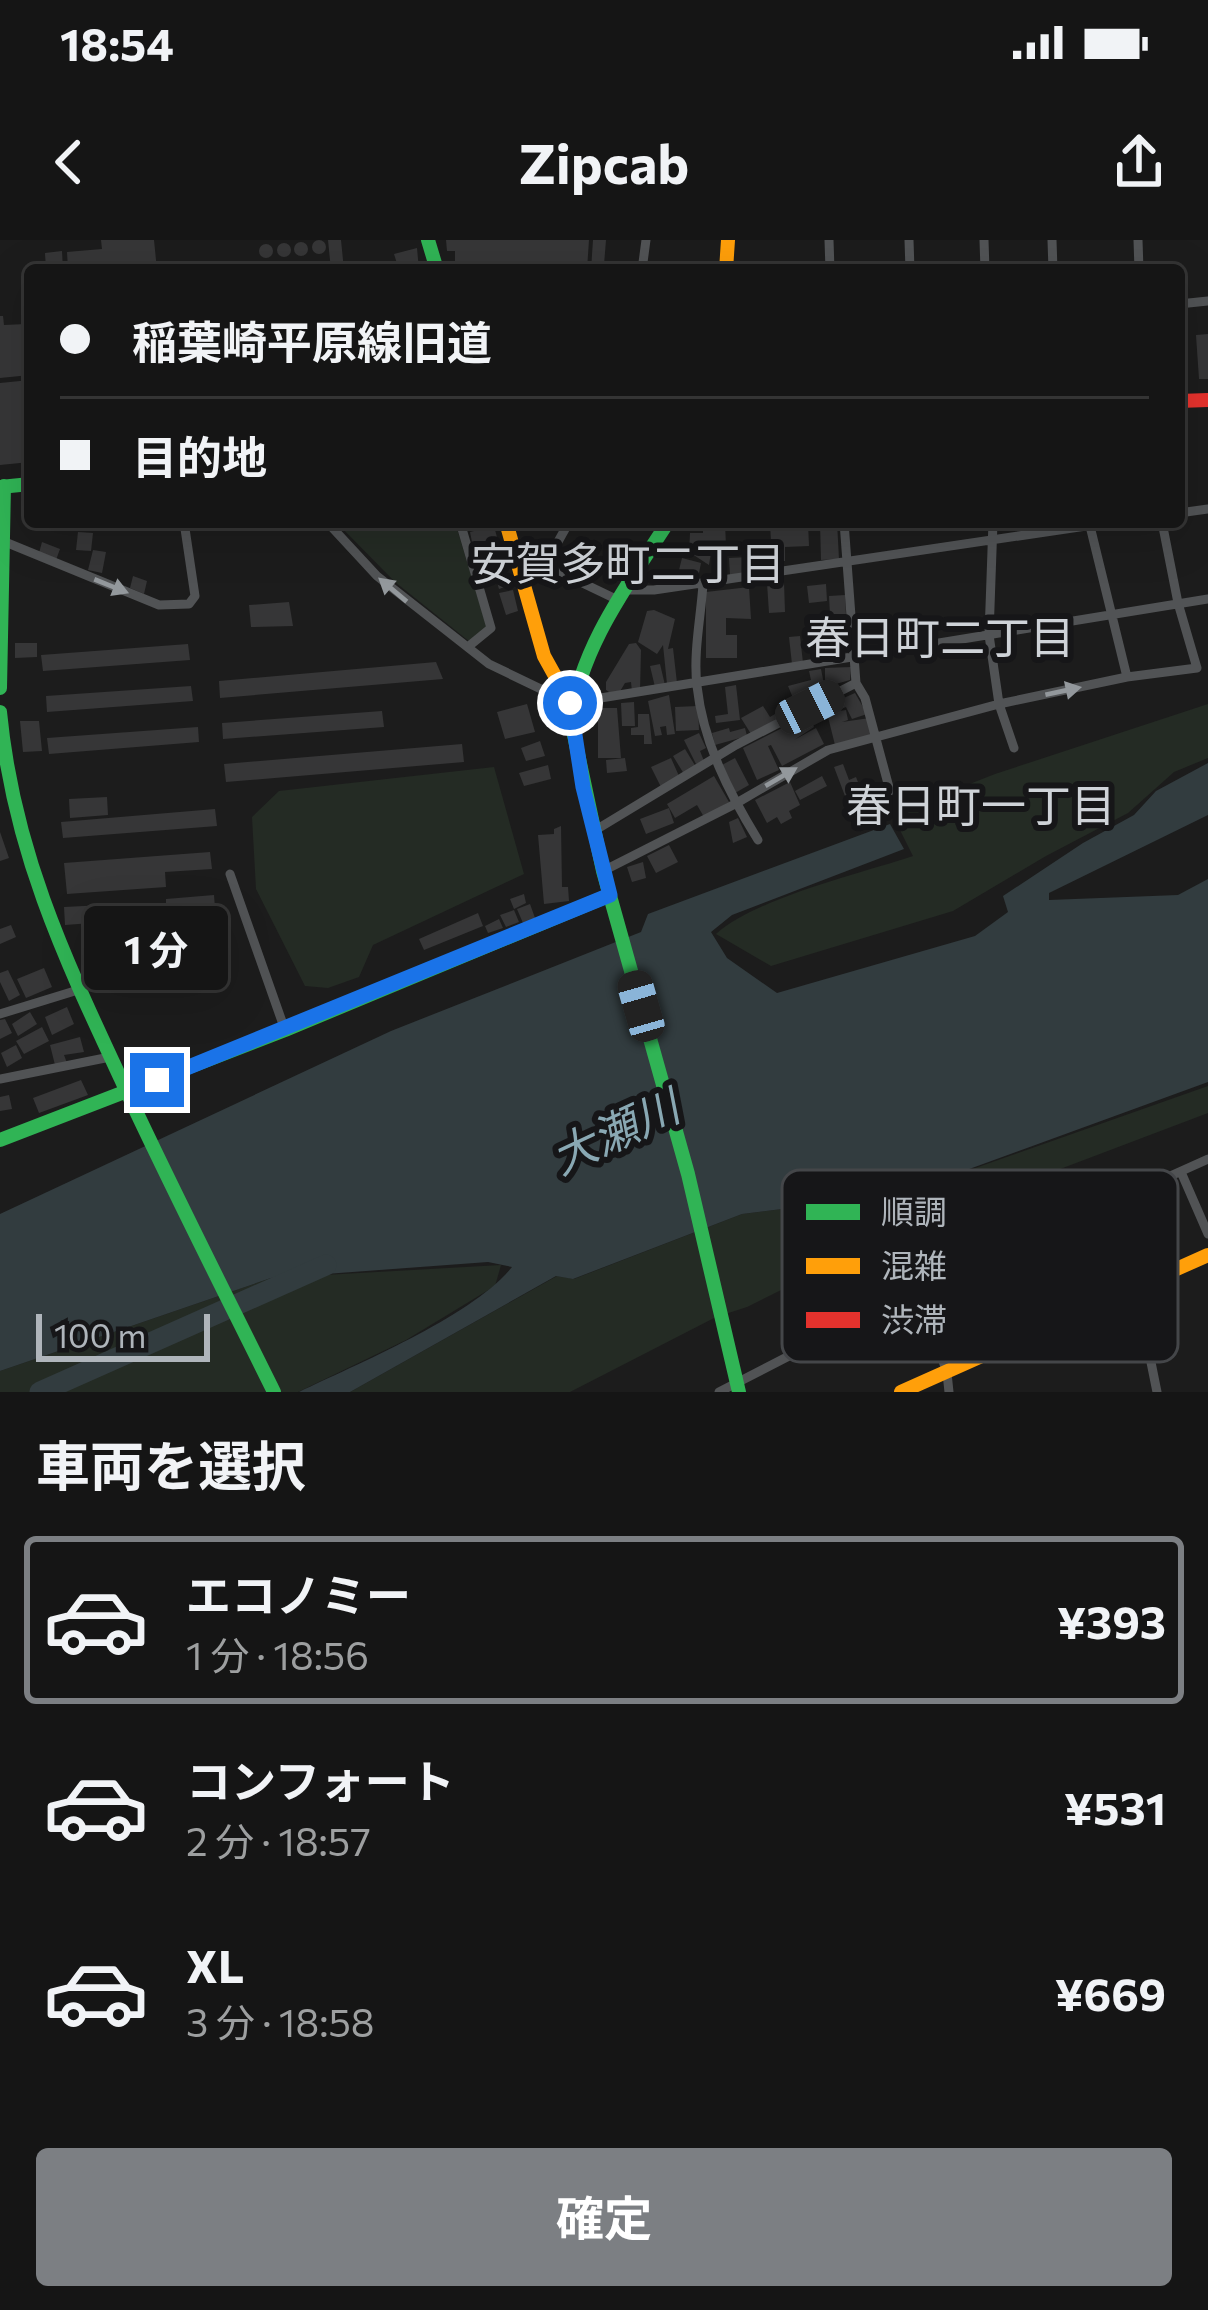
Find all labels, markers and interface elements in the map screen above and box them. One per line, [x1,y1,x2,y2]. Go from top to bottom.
text: 18:54 [60,15,174,70]
icon: back [36,129,102,195]
text: Zipcab [519,129,689,195]
icon: share [1106,129,1172,195]
text: 稲葉崎平原線旧道 [132,313,492,368]
text: 目的地 [132,428,267,483]
district label: 安賀多町二丁目 [470,534,786,589]
one-way arrow [94,577,130,596]
one-way arrow [378,577,408,603]
district label: 春日町二丁目 [805,608,1075,663]
car [770,675,850,739]
route start [543,676,597,730]
one-way arrow [1044,680,1082,699]
one-way arrow [765,768,798,789]
district label: 春日町一丁目 [846,776,1116,831]
callout: 1 分 [85,906,229,990]
text: 1 分 [124,924,188,972]
car [614,966,668,1046]
route end [130,1053,184,1107]
water label: 大瀬川 [541,1075,690,1183]
legend [782,1170,1178,1362]
text: 順調 [881,1190,947,1231]
text: 混雑 [881,1244,947,1285]
text: 渋滞 [881,1298,947,1339]
scale bar [36,1308,210,1361]
text: 100 m [54,1314,146,1355]
text: 車両を選択 [36,1431,306,1497]
icon: car [42,1566,150,1674]
text: エコノミー [186,1566,411,1621]
text: ¥393 [1057,1593,1166,1648]
text: 1 分 · 18:56 [186,1630,369,1678]
icon: car [42,1752,150,1860]
text: コンフォート [186,1752,455,1807]
text: ¥531 [1064,1779,1166,1834]
text: 2 分 · 18:57 [186,1816,371,1864]
text: XL [186,1937,244,1992]
icon: car [42,1938,150,2046]
text: ¥669 [1055,1965,1166,2020]
text: 3 分 · 18:58 [186,1997,375,2045]
button: 確定 [36,2148,1172,2286]

